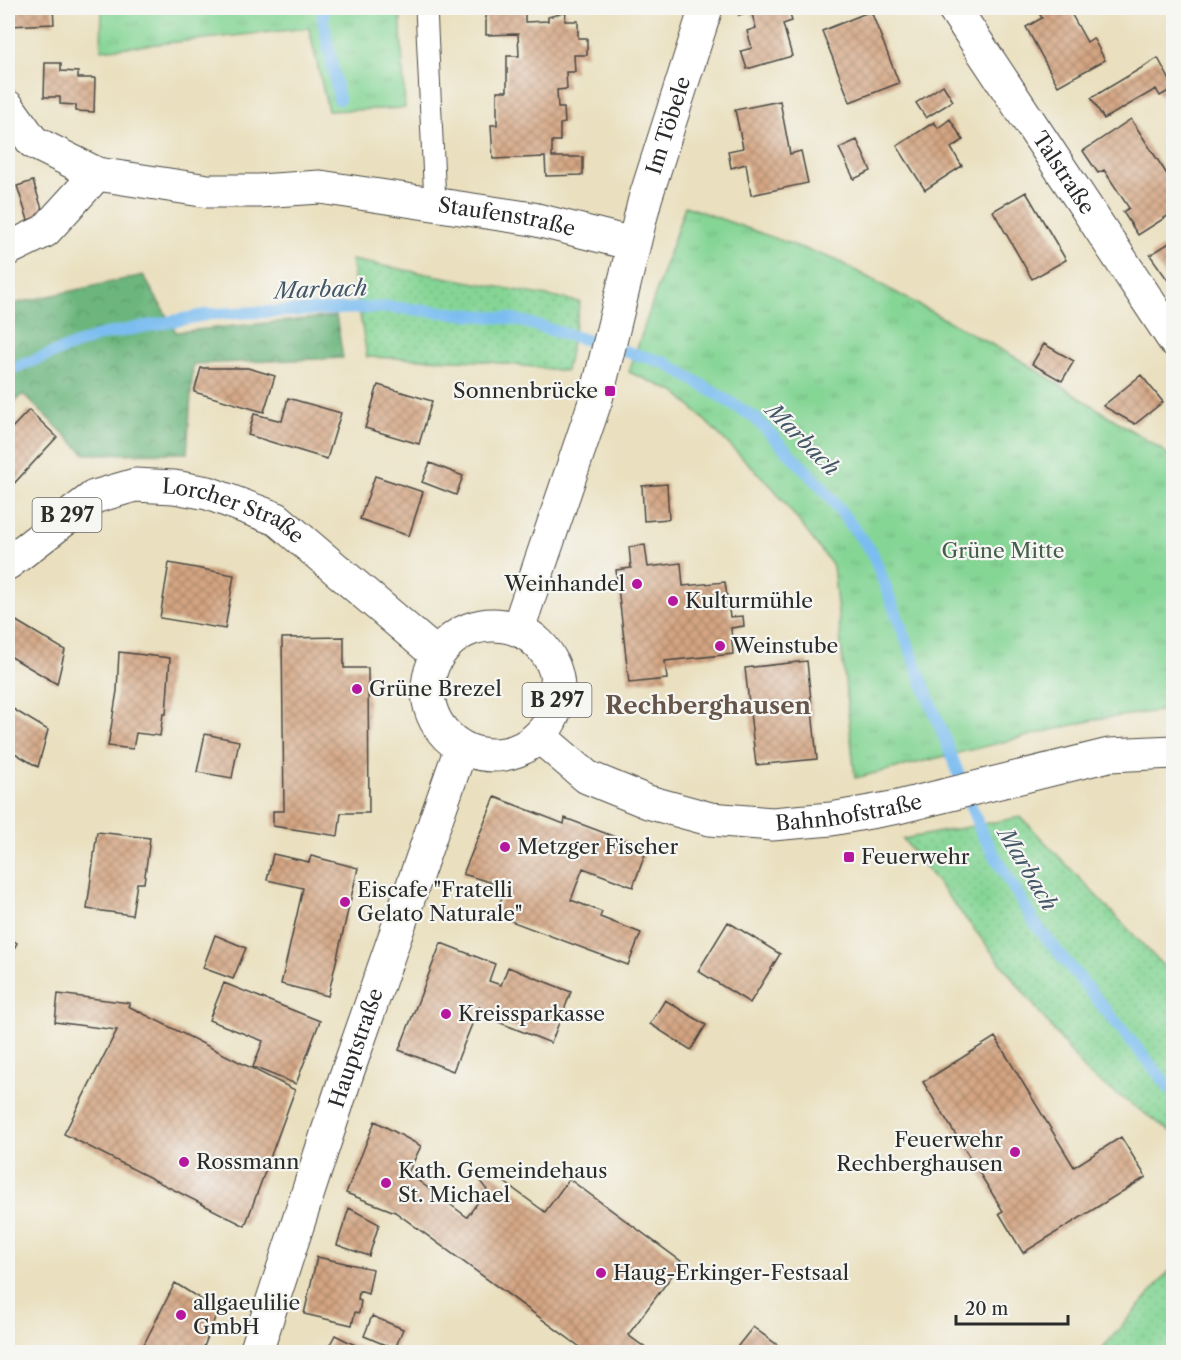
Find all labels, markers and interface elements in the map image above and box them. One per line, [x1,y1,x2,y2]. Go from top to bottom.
street label: Im Töbele [641,73,695,177]
street label: Talstraße [1027,127,1100,219]
street label: Staufenstraße [436,192,578,241]
water label: Marbach [271,274,368,305]
place label: Sonnenbrücke [453,378,598,403]
marker: Sonnenbrücke [603,384,617,398]
water label: Marbach [758,395,845,482]
street label: Lorcher Straße [161,473,309,548]
road number: B 297 [32,498,101,532]
park label: Grüne Mitte [941,538,1065,563]
place label: Weinhandel [503,571,625,596]
marker: Weinhandel [630,577,644,591]
place label: Kulturmühle [685,588,813,613]
marker: Kulturmühle [666,594,680,608]
place label: Weinstube [731,633,838,658]
marker: Weinstube [713,639,727,653]
place label: Grüne Brezel [369,676,502,701]
marker: Grüne Brezel [350,682,364,696]
road number: B 297 [522,683,592,717]
district label: Rechberghausen [605,691,812,720]
street label: Bahnhofstraße [774,789,924,836]
water label: Marbach [991,820,1063,916]
place label: Metzger Fischer [517,834,679,859]
marker: Metzger Fischer [498,840,512,854]
place label: Feuerwehr [861,844,970,869]
marker: Feuerwehr [842,850,856,864]
place label: Eiscafe "Fratelli Gelato Naturale" [357,877,522,926]
marker: Eiscafe "Fratelli Gelato Naturale" [338,895,352,909]
street label: Hauptstraße [323,985,388,1111]
place label: Kreissparkasse [458,1001,605,1026]
marker: Kreissparkasse [439,1007,453,1021]
place label: Feuerwehr Rechberghausen [836,1127,1003,1176]
marker: Feuerwehr Rechberghausen [1008,1145,1022,1159]
place label: Rossmann [196,1149,299,1174]
marker: Rossmann [177,1155,191,1169]
place label: Kath. Gemeindehaus St. Michael [398,1158,607,1207]
marker: Kath. Gemeindehaus St. Michael [379,1176,393,1190]
place label: Haug-Erkinger-Festsaal [613,1260,849,1285]
marker: Haug-Erkinger-Festsaal [594,1266,608,1280]
scale bar [956,1288,1068,1326]
place label: allgaeulilie GmbH [193,1290,300,1339]
text: 20 m [965,1298,1009,1320]
marker: allgaeulilie GmbH [174,1308,188,1322]

